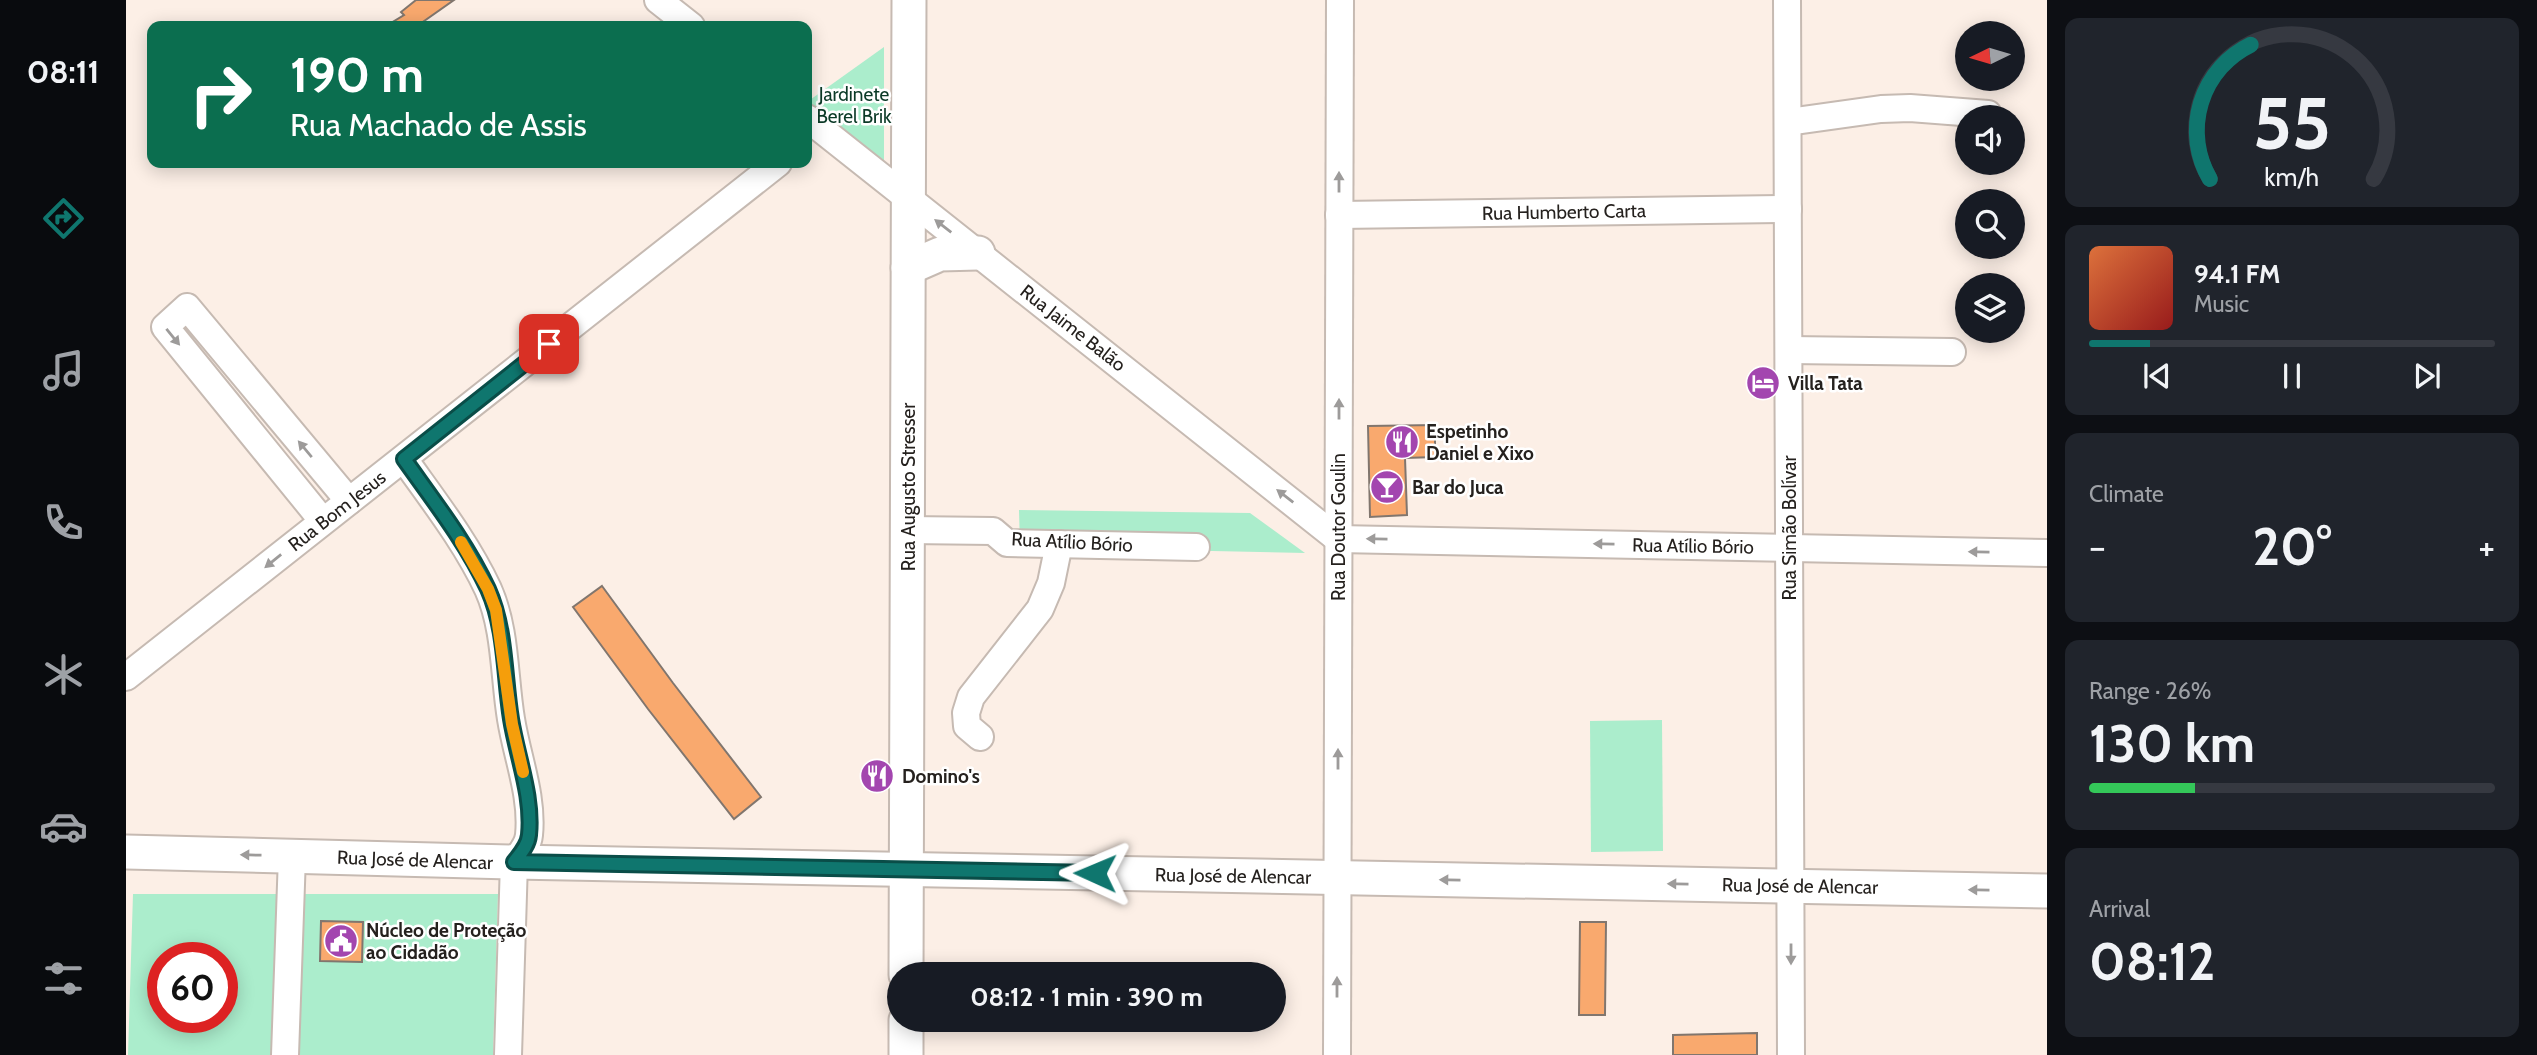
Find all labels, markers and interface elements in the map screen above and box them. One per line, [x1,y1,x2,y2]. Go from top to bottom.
north arrow [1955,21,2025,91]
map controls [1955,21,2025,343]
text: 190 m [290,45,424,104]
icon: right [175,49,266,140]
text: 08:11 [27,52,99,91]
text: 55 [2253,79,2331,167]
park label: Jardinete Berel Brik [816,83,892,128]
text: Rua Machado de Assis [290,105,587,144]
button: sound [1955,105,2025,175]
text: km/h [2265,162,2319,192]
one-way arrow [1334,171,1345,193]
button: search [1955,189,2025,259]
icon: directions [39,194,88,243]
street label: Rua Humberto Carta [1482,199,1646,225]
one-way arrow [935,218,953,233]
text: 94.1 FM [2194,258,2280,290]
button: layers [1955,273,2025,343]
street label: Rua Jaime Balão [1016,280,1130,376]
text: Music [2194,290,2249,318]
pin [519,314,579,374]
icon: arrive [530,325,568,363]
one-way arrow [165,328,180,345]
icon: music [39,346,88,395]
icon: previous [2138,357,2176,395]
icon: pause [2273,357,2311,395]
icon: next [2408,357,2446,395]
hotel icon: Villa Tata [1744,364,1782,402]
place label: Villa Tata [1788,372,1863,395]
one-way arrow [1333,398,1345,420]
street label: Rua Augusto Stresser [897,403,920,571]
place label: Espetinho Daniel e Xixo [1426,420,1534,465]
restaurant icon: Espetinho Daniel e Xixo [1383,423,1421,461]
one-way arrow [298,440,313,458]
street label: Rua Doutor Goulin [1327,453,1350,601]
street label: Rua Simão Bolívar [1778,456,1801,600]
street label: Rua Bom Jesus [284,466,390,556]
bar icon: Bar do Juca [1368,468,1406,506]
place label: Bar do Juca [1412,476,1504,499]
text: Climate [2089,480,2164,508]
one-way arrow [1276,489,1294,504]
icon: phone [39,498,88,547]
text: 20° [2252,515,2332,578]
text: − [2089,523,2106,570]
text: + [2478,523,2495,570]
street label: Rua Atílio Bório [1011,527,1133,557]
one-way arrow [1366,533,1388,545]
street label: Rua Atílio Bório [1632,533,1754,559]
one-way arrow [1593,538,1615,550]
one-way arrow [1968,546,1990,557]
one-way arrow [264,553,281,568]
icon: climate [39,650,88,699]
text: Range · 26% [2089,677,2212,705]
text: 130 km [2089,712,2255,775]
one-way arrow [1332,748,1344,770]
restaurant icon: Domino's [858,757,896,795]
place label: Domino's [902,765,980,788]
icon: car [39,802,88,851]
position arrow [1058,836,1132,910]
street label: Rua José de Alencar [337,846,493,874]
one-way arrow [239,849,261,861]
street label: Rua José de Alencar [1155,863,1311,889]
street label: Rua José de Alencar [1722,873,1878,899]
one-way arrow [1439,874,1461,885]
one-way arrow [1667,878,1689,890]
one-way arrow [1968,884,1990,895]
text: Arrival [2089,895,2150,923]
place label: Núcleo de Proteção ao Cidadão [366,919,526,964]
public building icon: Núcleo de Proteção ao Cidadão [322,922,360,960]
text: 08:12 [2089,930,2215,993]
speed limit sign: 60 [147,942,238,1033]
one-way arrow [1785,944,1797,966]
icon: filters [39,954,88,1003]
one-way arrow [1331,976,1343,998]
text: 08:12 · 1 min · 390 m [970,981,1203,1013]

